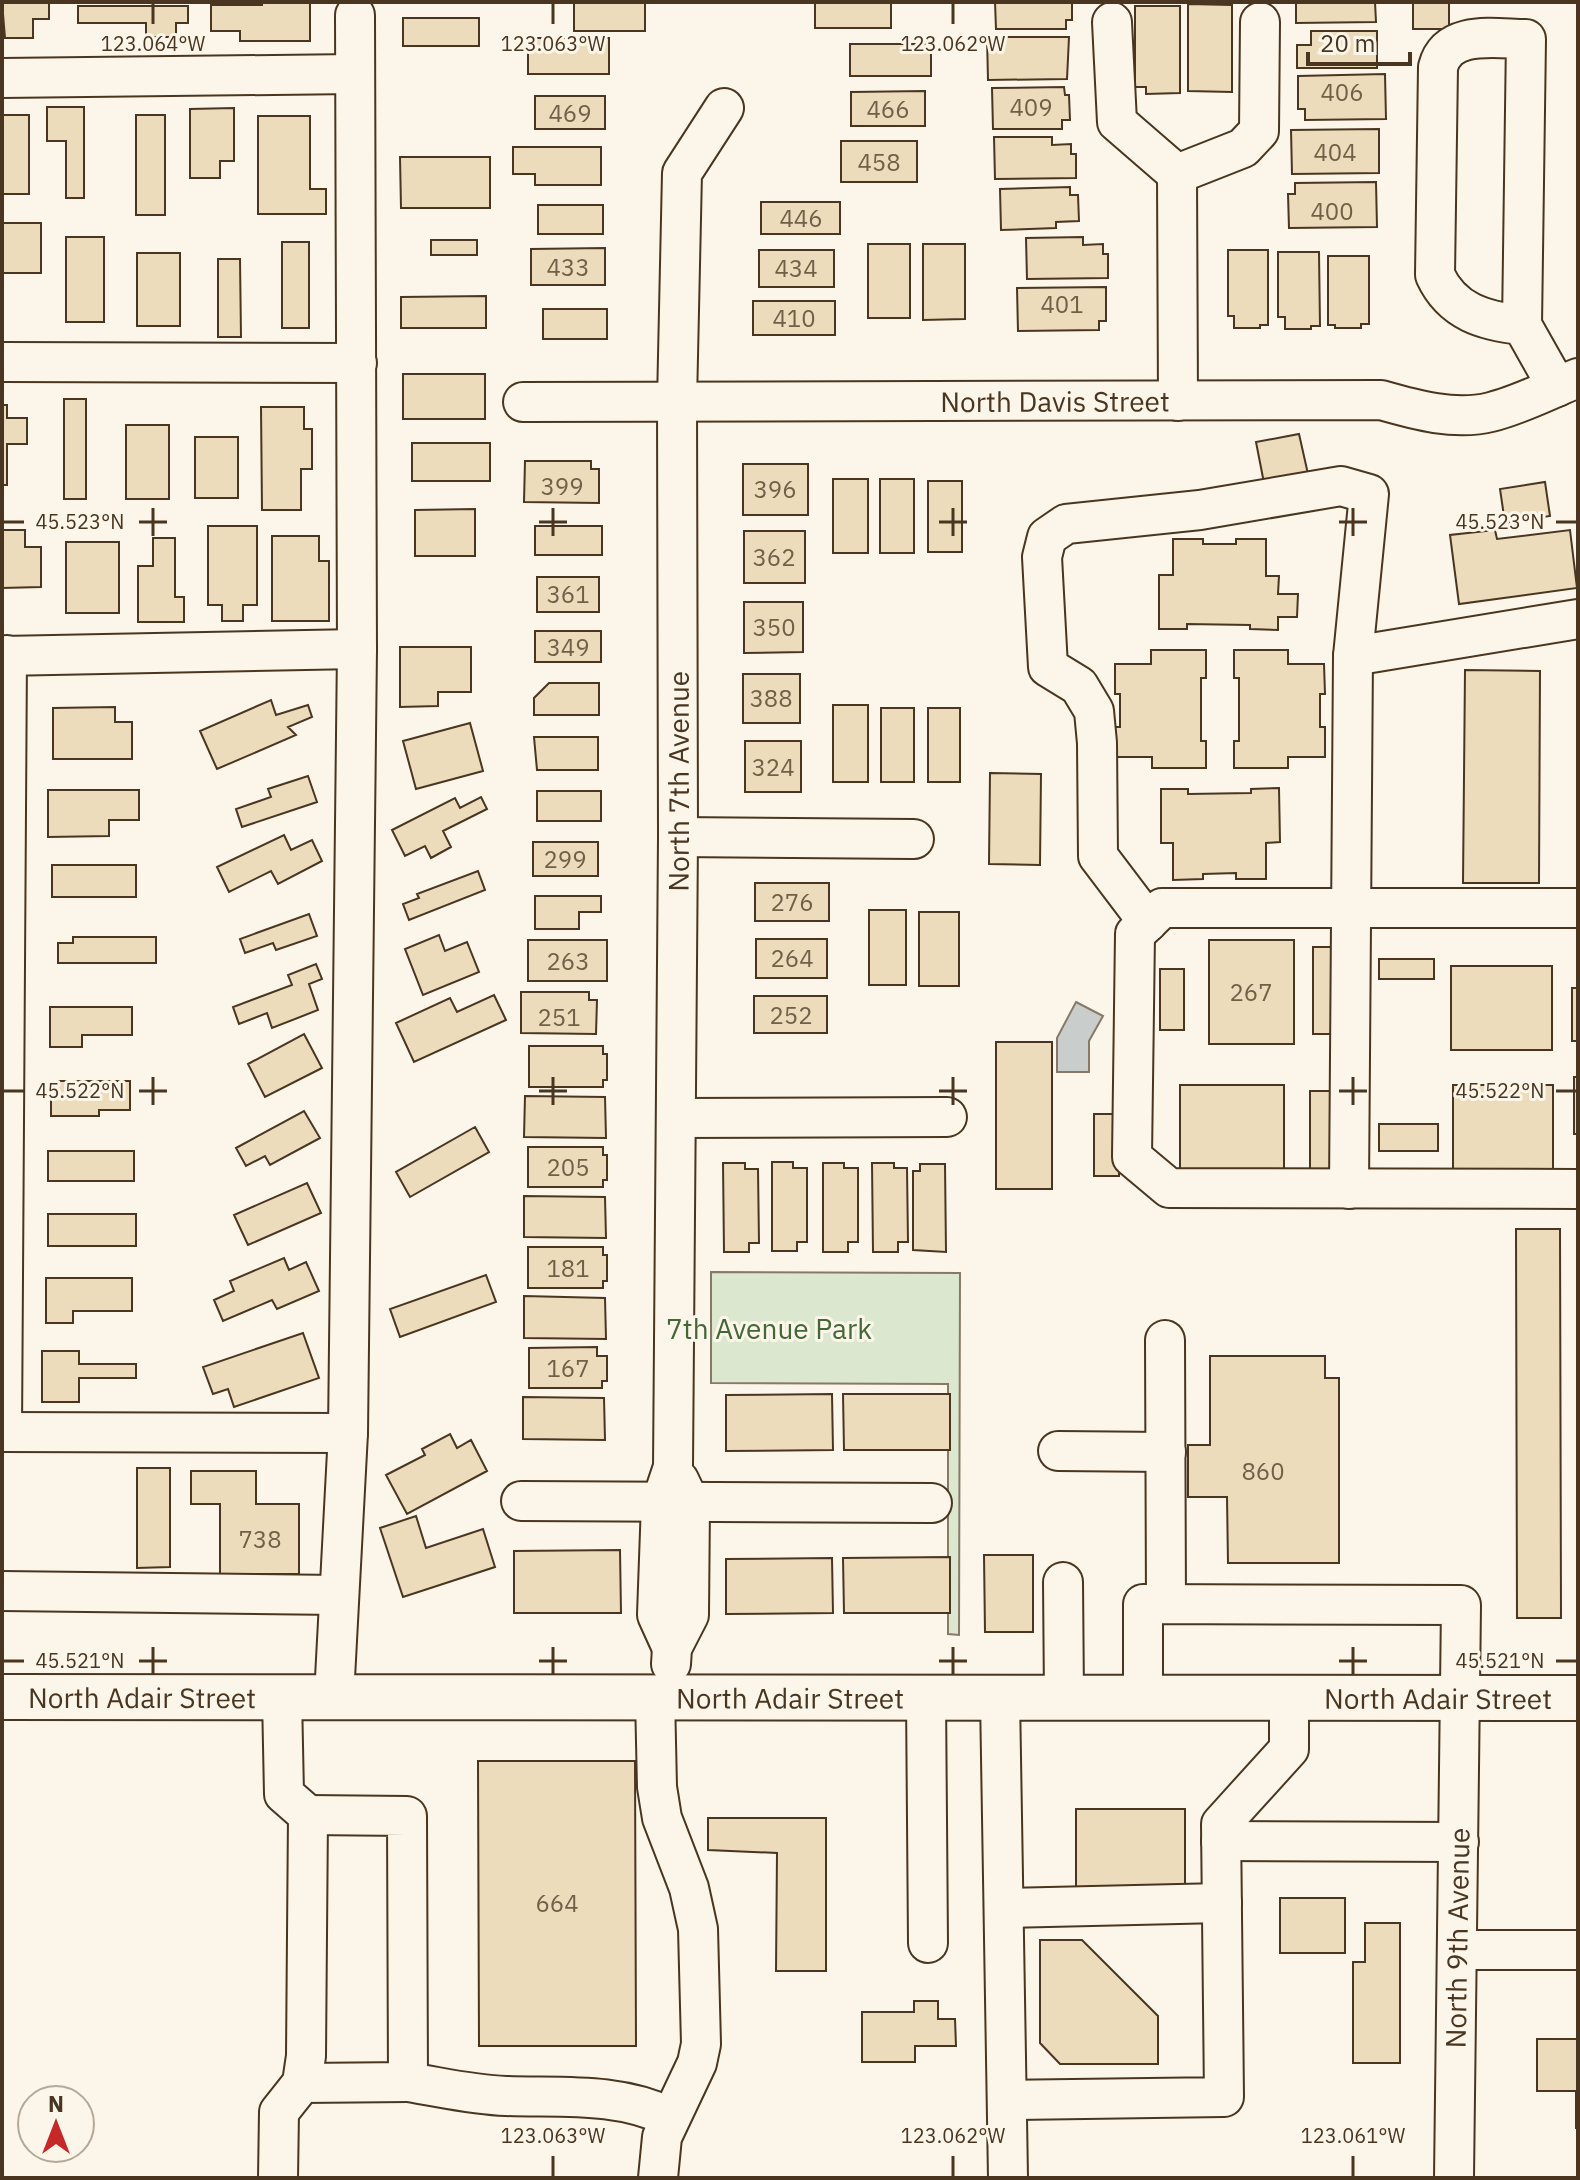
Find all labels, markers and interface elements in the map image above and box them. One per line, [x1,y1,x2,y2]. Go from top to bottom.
scale bar [1308,16,1410,66]
text: 20 m [1320,27,1375,59]
text: 123.064°W [101,30,205,57]
text: 123.063°W [501,30,605,57]
text: 123.062°W [901,30,1005,57]
house number: 406 [1320,76,1364,108]
house number: 409 [1009,91,1053,123]
house number: 466 [866,93,910,125]
house number: 469 [548,97,592,129]
house number: 404 [1313,136,1357,168]
house number: 458 [857,146,901,178]
house number: 400 [1310,195,1354,227]
house number: 446 [779,202,823,234]
house number: 433 [546,251,590,283]
house number: 434 [774,252,818,284]
house number: 401 [1040,288,1084,320]
house number: 410 [772,302,816,334]
street label: North Davis Street [940,382,1170,420]
house number: 399 [540,470,584,502]
house number: 396 [753,473,797,505]
text: 45.523°N [36,508,124,535]
text: 45.523°N [1456,508,1544,535]
house number: 362 [752,541,796,573]
house number: 361 [546,578,590,610]
house number: 350 [752,611,796,643]
house number: 349 [546,631,590,663]
street label: North 7th Avenue [659,671,697,892]
house number: 388 [749,682,793,714]
house number: 324 [751,751,795,783]
house number: 299 [543,843,587,875]
house number: 276 [770,886,814,918]
house number: 264 [770,942,814,974]
house number: 263 [546,945,590,977]
house number: 267 [1229,976,1273,1008]
house number: 252 [769,999,813,1031]
house number: 251 [537,1001,581,1033]
text: 45.522°N [36,1077,124,1104]
text: 45.522°N [1456,1077,1544,1104]
house number: 205 [546,1151,590,1183]
house number: 181 [546,1252,590,1284]
park label: 7th Avenue Park [666,1310,872,1347]
house number: 167 [546,1352,590,1384]
house number: 860 [1241,1455,1285,1487]
house number: 738 [238,1523,282,1555]
text: 45.521°N [36,1647,124,1674]
text: 45.521°N [1456,1647,1544,1674]
street label: North Adair Street [28,1679,256,1716]
street label: North Adair Street [676,1679,904,1716]
street label: North Adair Street [1324,1679,1552,1716]
street label: North 9th Avenue [1437,1827,1477,2049]
house number: 664 [535,1887,579,1919]
north arrow [16,2084,96,2164]
text: N [48,2089,64,2118]
text: 123.063°W [501,2122,605,2149]
text: 123.062°W [901,2122,1005,2149]
text: 123.061°W [1301,2122,1405,2149]

